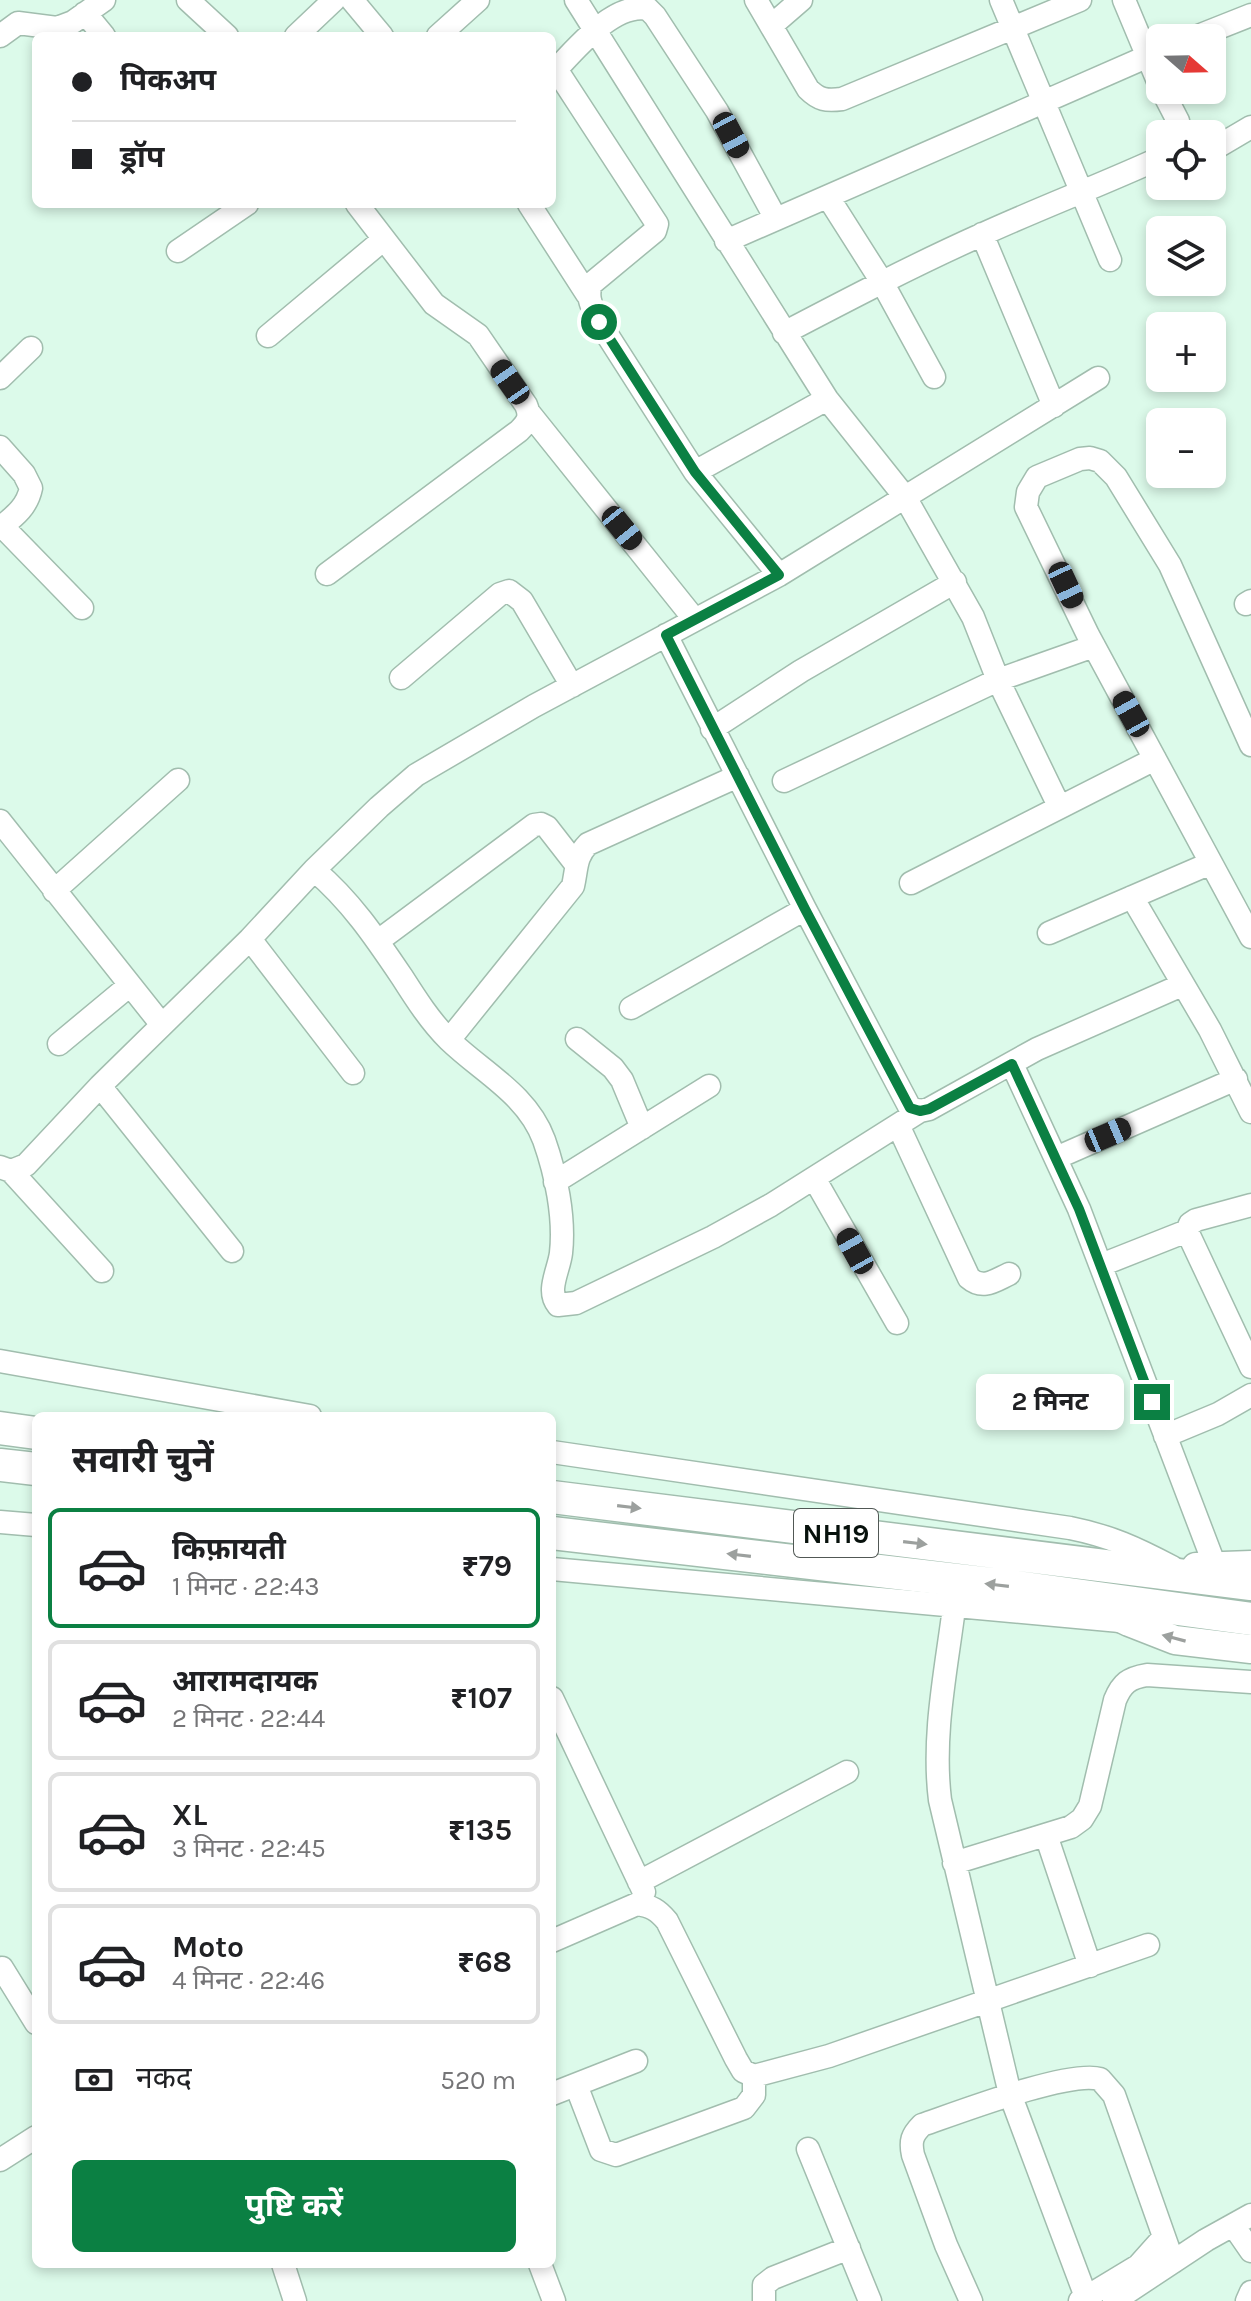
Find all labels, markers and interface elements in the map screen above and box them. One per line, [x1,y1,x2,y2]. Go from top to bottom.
north arrow [1146,24,1226,104]
map controls [1146,24,1226,488]
text: पिकअप [120,62,216,98]
car [709,108,753,162]
button: locate [1146,120,1226,200]
text: ड्रॉप [120,139,164,175]
button: layers [1146,216,1226,296]
route start [581,304,617,340]
button: + [1146,312,1226,392]
car [486,355,534,409]
button: − [1146,408,1226,488]
car [598,502,646,554]
car [1045,558,1087,612]
car [1109,687,1153,741]
car [1081,1115,1135,1155]
car [833,1224,877,1278]
callout: 2 मिनट [976,1374,1124,1430]
route end [1134,1384,1170,1420]
text: 2 मिनट [1012,1386,1088,1417]
text: सवारी चुनें [72,1439,214,1481]
one-way arrow [617,1501,642,1514]
road number: NH19 [794,1509,878,1557]
text: किफ़ायती [172,1531,286,1567]
icon: car [76,1532,148,1604]
one-way arrow [903,1536,928,1549]
text: ₹79 [462,1548,512,1584]
one-way arrow [726,1549,751,1562]
text: 1 मिनट · 22:43 [172,1571,320,1602]
one-way arrow [984,1578,1009,1591]
one-way arrow [1161,1632,1186,1644]
text: आरामदायक [172,1663,318,1699]
icon: car [76,1664,148,1736]
text: ₹107 [450,1680,512,1716]
text: 2 मिनट · 22:44 [172,1703,325,1734]
icon: car [76,1796,148,1868]
text: XL [172,1797,207,1833]
text: ₹135 [448,1812,512,1848]
text: 3 मिनट · 22:45 [172,1833,326,1864]
icon: car [76,1928,148,2000]
text: Moto [172,1929,244,1965]
text: ₹68 [457,1944,512,1980]
text: 4 मिनट · 22:46 [172,1965,325,1996]
icon: cash [72,2058,116,2102]
text: नकद [136,2060,192,2096]
text: 520 m [440,2065,516,2096]
button: पुष्टि करें [72,2160,516,2252]

